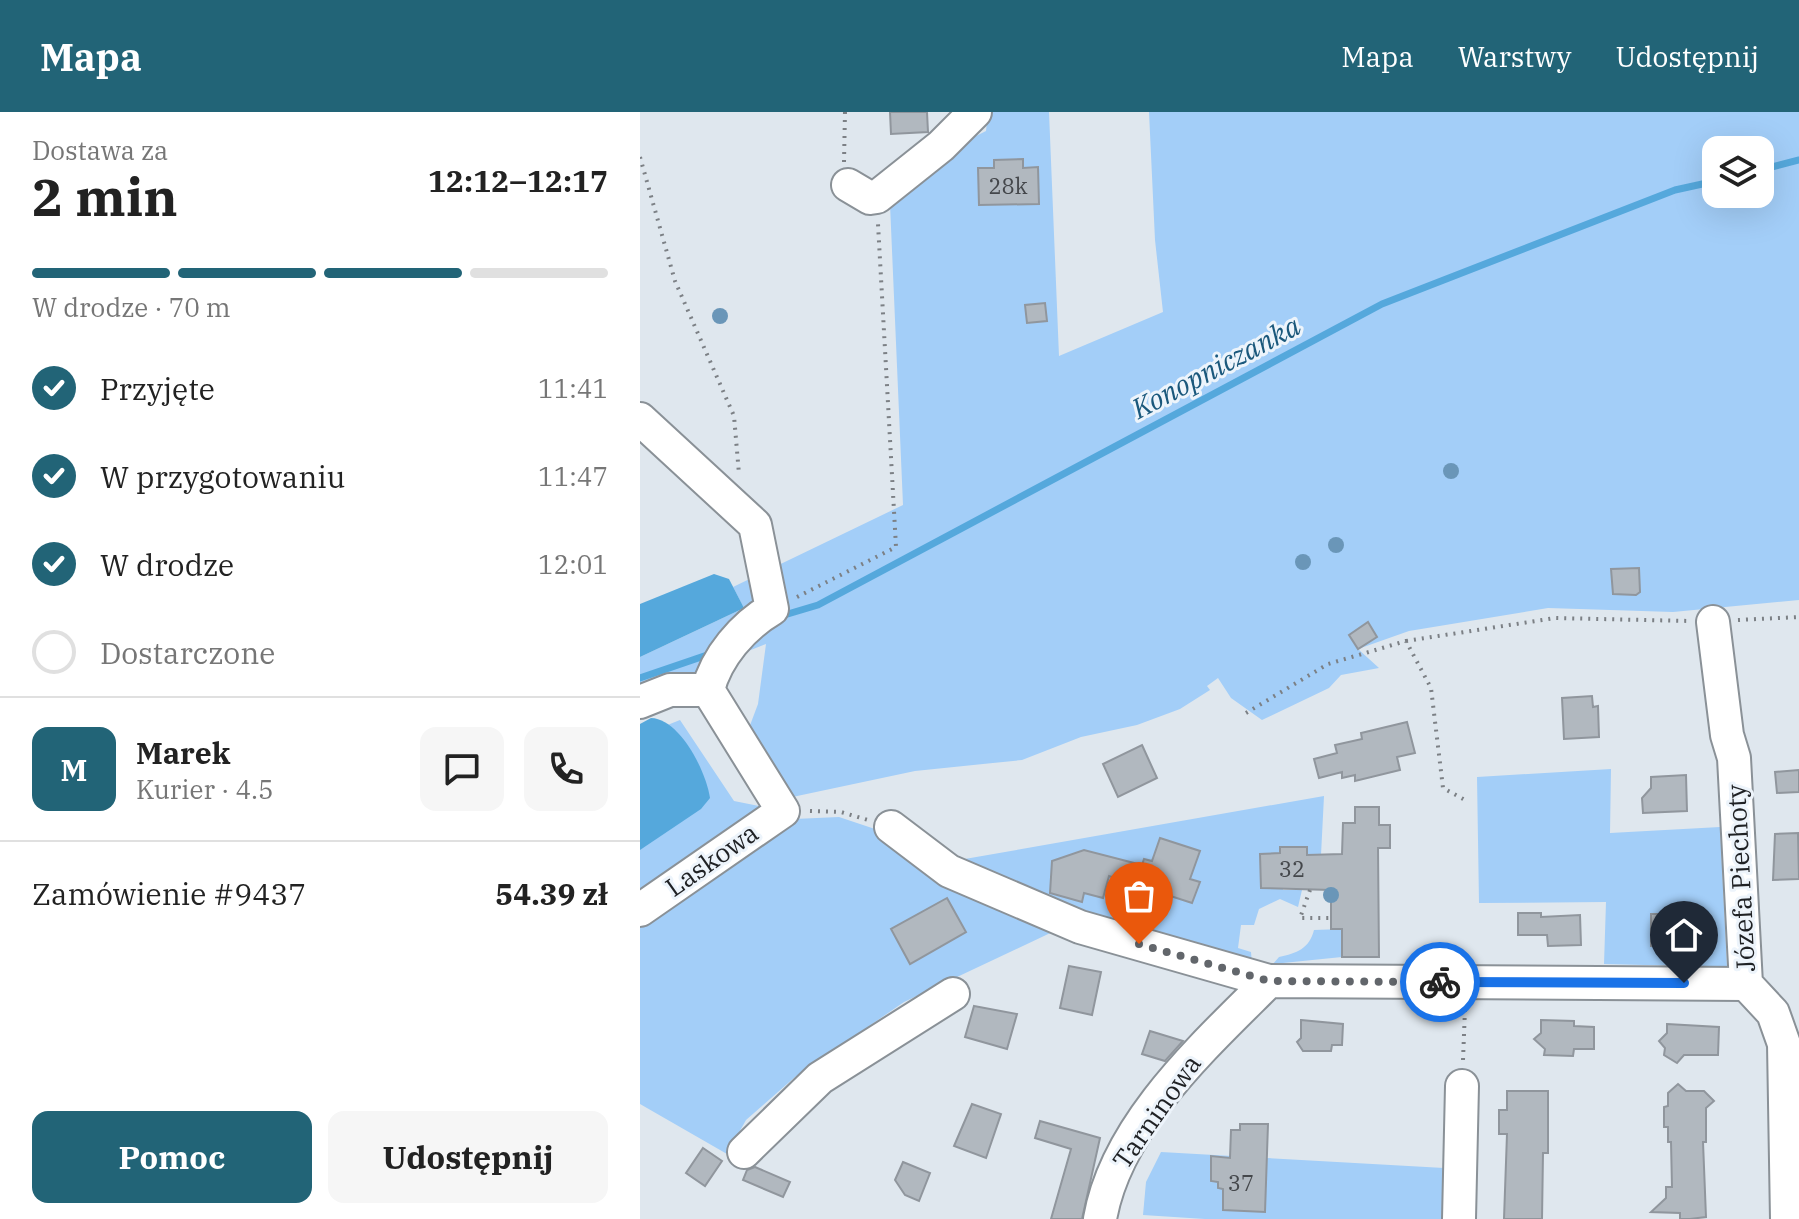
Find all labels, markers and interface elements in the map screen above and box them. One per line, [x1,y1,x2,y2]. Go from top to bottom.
text: Mapa [40,32,142,81]
text: Mapa [1341,38,1414,75]
text: Warstwy [1458,38,1571,75]
text: Udostępnij [1615,38,1759,75]
text: Dostawa za [32,133,168,167]
map controls [1702,136,1774,208]
button: layers [1702,136,1774,208]
text: 12:12–12:17 [428,161,608,200]
text: 2 min [32,163,178,230]
house number: 28k [988,171,1028,200]
text: W drodze · 70 m [32,290,231,324]
water label: Konopniczanka [1124,307,1307,427]
icon: check [32,366,76,410]
text: Przyjęte [100,369,215,408]
text: 11:41 [538,371,608,405]
icon: check [32,454,76,498]
text: W przygotowaniu [100,457,345,496]
text: 11:47 [538,459,608,493]
icon: check [32,542,76,586]
text: W drodze [100,545,234,584]
text: 12:01 [538,547,608,581]
text: Dostarczone [100,633,275,672]
button: chat [420,727,504,811]
button: phone [524,727,608,811]
text: Marek [136,733,230,772]
text: M [61,750,87,789]
text: Kurier · 4.5 [136,772,274,806]
street label: Józefa Piechoty [1718,783,1762,973]
street label: Laskowa [658,815,765,903]
house number: 32 [1279,854,1305,883]
pin [1105,862,1173,944]
text: Zamówienie #9437 [32,874,306,913]
text: 54.39 zł [495,874,608,913]
icon: bag [1117,874,1161,918]
pin [1650,901,1718,983]
icon: home [1662,913,1706,957]
courier [1400,942,1480,1022]
icon: bike [1418,960,1462,1004]
street label: Tarninowa [1104,1048,1208,1175]
button: Pomoc [32,1111,312,1203]
button: Udostępnij [328,1111,608,1203]
house number: 37 [1228,1168,1254,1197]

